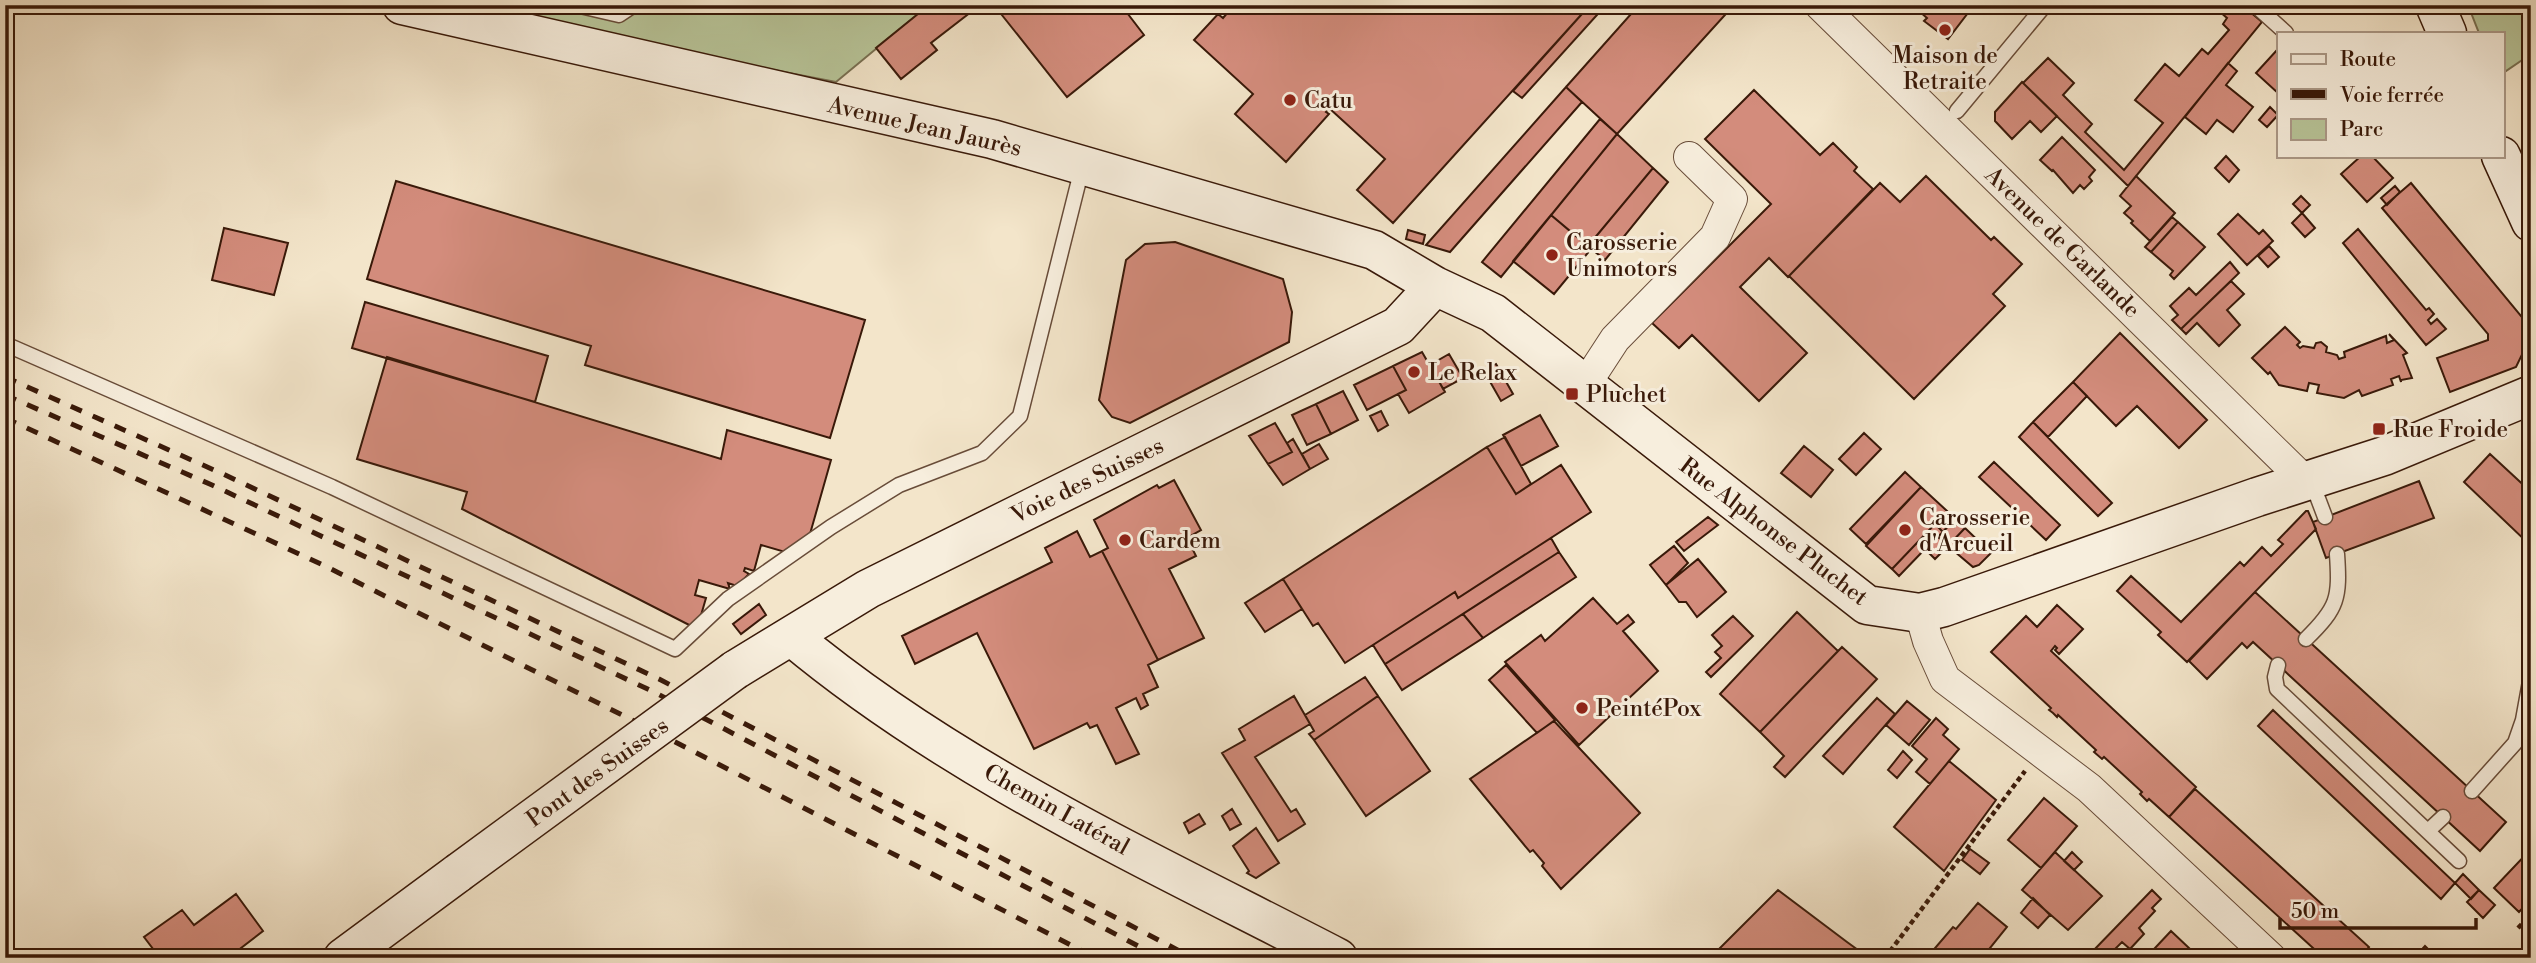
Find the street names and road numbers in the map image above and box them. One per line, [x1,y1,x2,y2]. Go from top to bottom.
street label: Avenue Jean Jaurès [824,91,1024,163]
street label: Avenue de Garlande [1978,161,2146,324]
street label: Voie des Suisses [1006,432,1168,530]
street label: Rue Alphonse Pluchet [1674,452,1873,612]
street label: Pont des Suisses [521,712,674,834]
street label: Chemin Latéral [979,758,1134,861]

